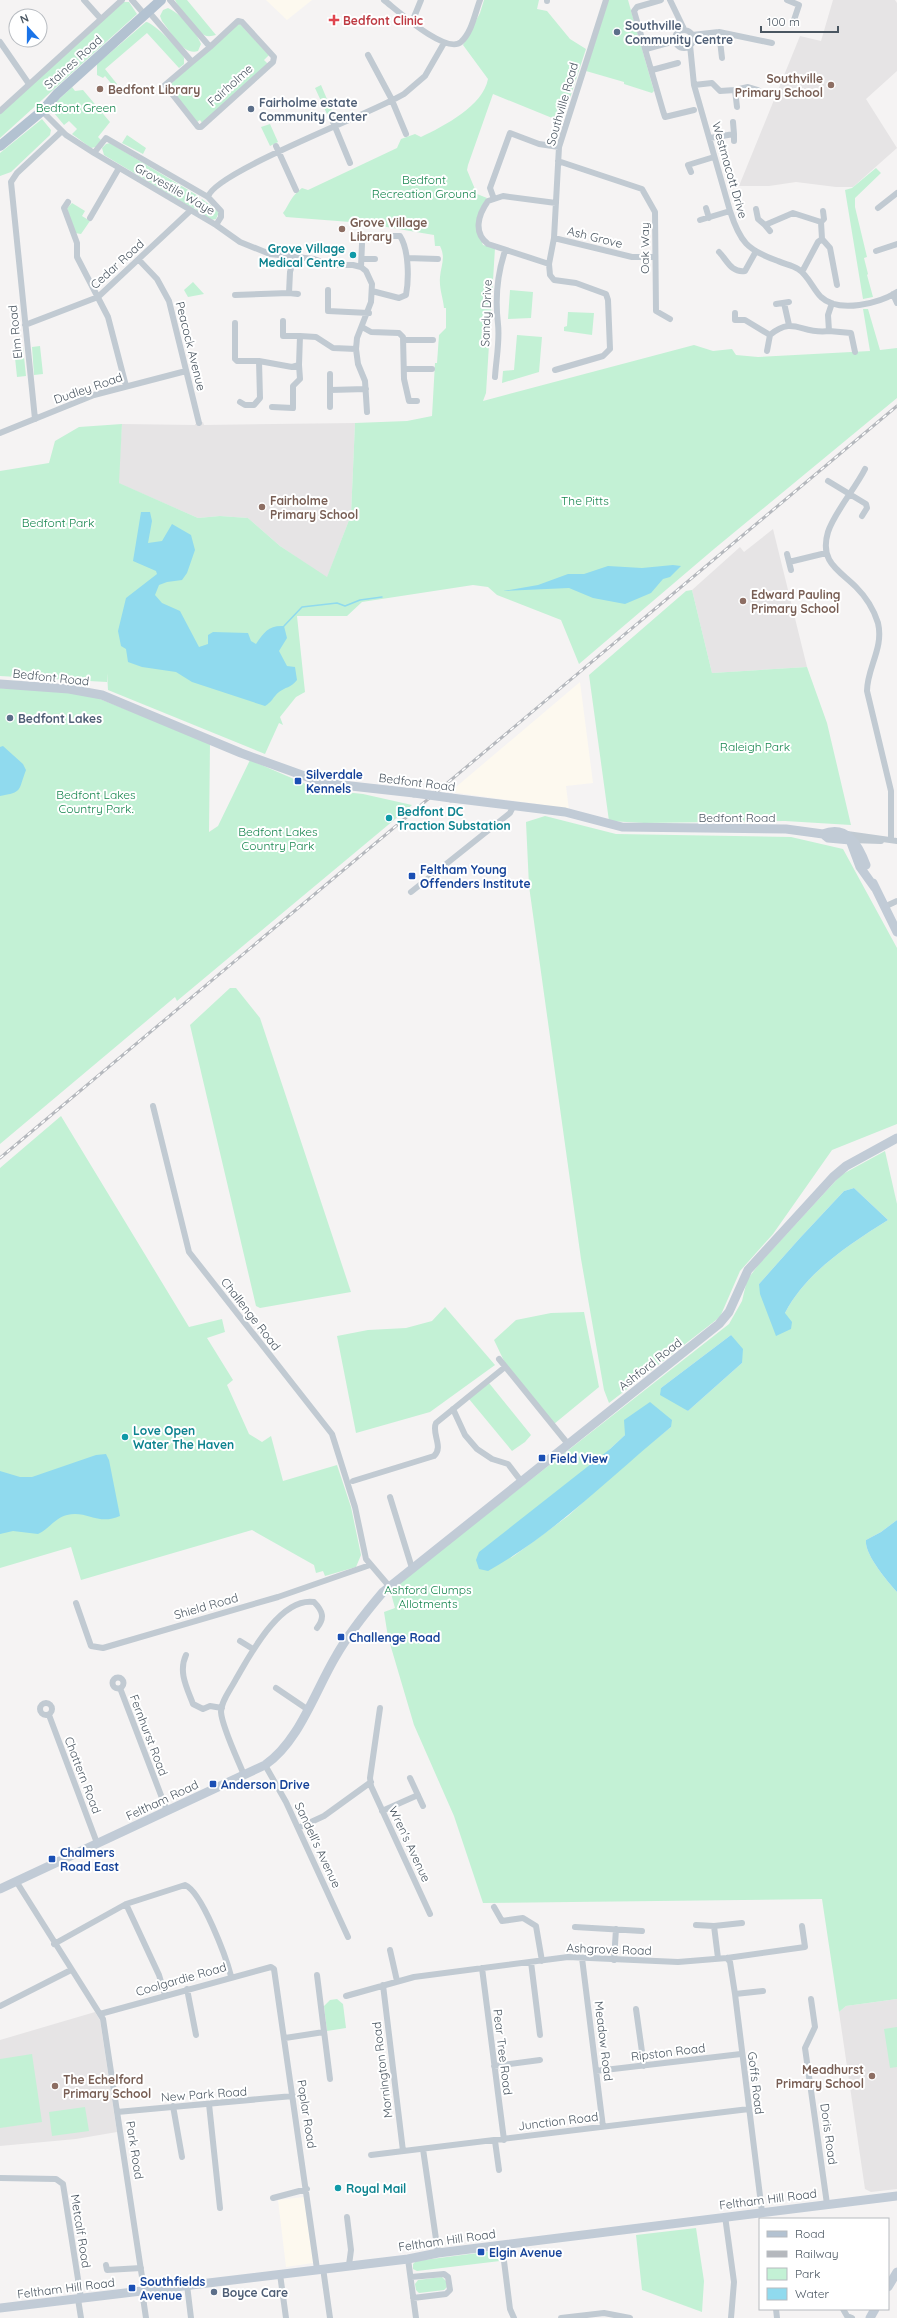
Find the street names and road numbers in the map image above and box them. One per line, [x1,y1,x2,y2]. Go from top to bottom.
street label: Staines Road [41,32,105,92]
street label: Fairholme [204,61,256,109]
street label: Southville Road [543,61,581,147]
street label: Westmacott Drive [709,120,751,220]
street label: Grovestile Waye [132,160,218,218]
street label: Oak Way [637,222,652,274]
street label: Ash Grove [566,223,624,251]
street label: Cedar Road [87,236,147,292]
street label: Sandy Drive [477,279,495,347]
street label: Peacock Avenue [173,300,209,392]
street label: Elm Road [5,305,25,359]
street label: Dudley Road [52,369,124,407]
street label: Bedfont Road [12,666,90,688]
street label: Bedfont Road [378,770,456,794]
street label: Bedfont Road [698,810,776,825]
street label: Challenge Road [218,1275,284,1353]
street label: Ashford Road [615,1335,685,1393]
street label: Shield Road [172,1590,240,1622]
street label: Fernhurst Road [127,1692,171,1778]
street label: Chattern Road [61,1734,105,1816]
street label: Feltham Road [123,1777,201,1823]
street label: Sandell's Avenue [292,1800,344,1890]
street label: Wren's Avenue [386,1804,434,1884]
street label: Ashgrove Road [566,1940,652,1958]
street label: Coolgardie Road [134,1959,228,1999]
street label: Meadow Road [592,2000,616,2082]
street label: Pear Tree Road [490,2008,516,2096]
street label: Mornington Road [369,2021,395,2119]
street label: Ripston Road [630,2040,706,2064]
street label: Goffs Road [745,2051,767,2115]
street label: Poplar Road [294,2079,320,2149]
street label: New Park Road [160,2084,248,2104]
street label: Doris Road [817,2102,841,2166]
street label: Junction Road [517,2109,599,2133]
street label: Park Road [123,2120,147,2180]
street label: Feltham Hill Road [718,2186,818,2212]
street label: Metcalf Road [68,2193,94,2269]
street label: Feltham Hill Road [397,2226,497,2254]
street label: Feltham Hill Road [16,2275,116,2301]

